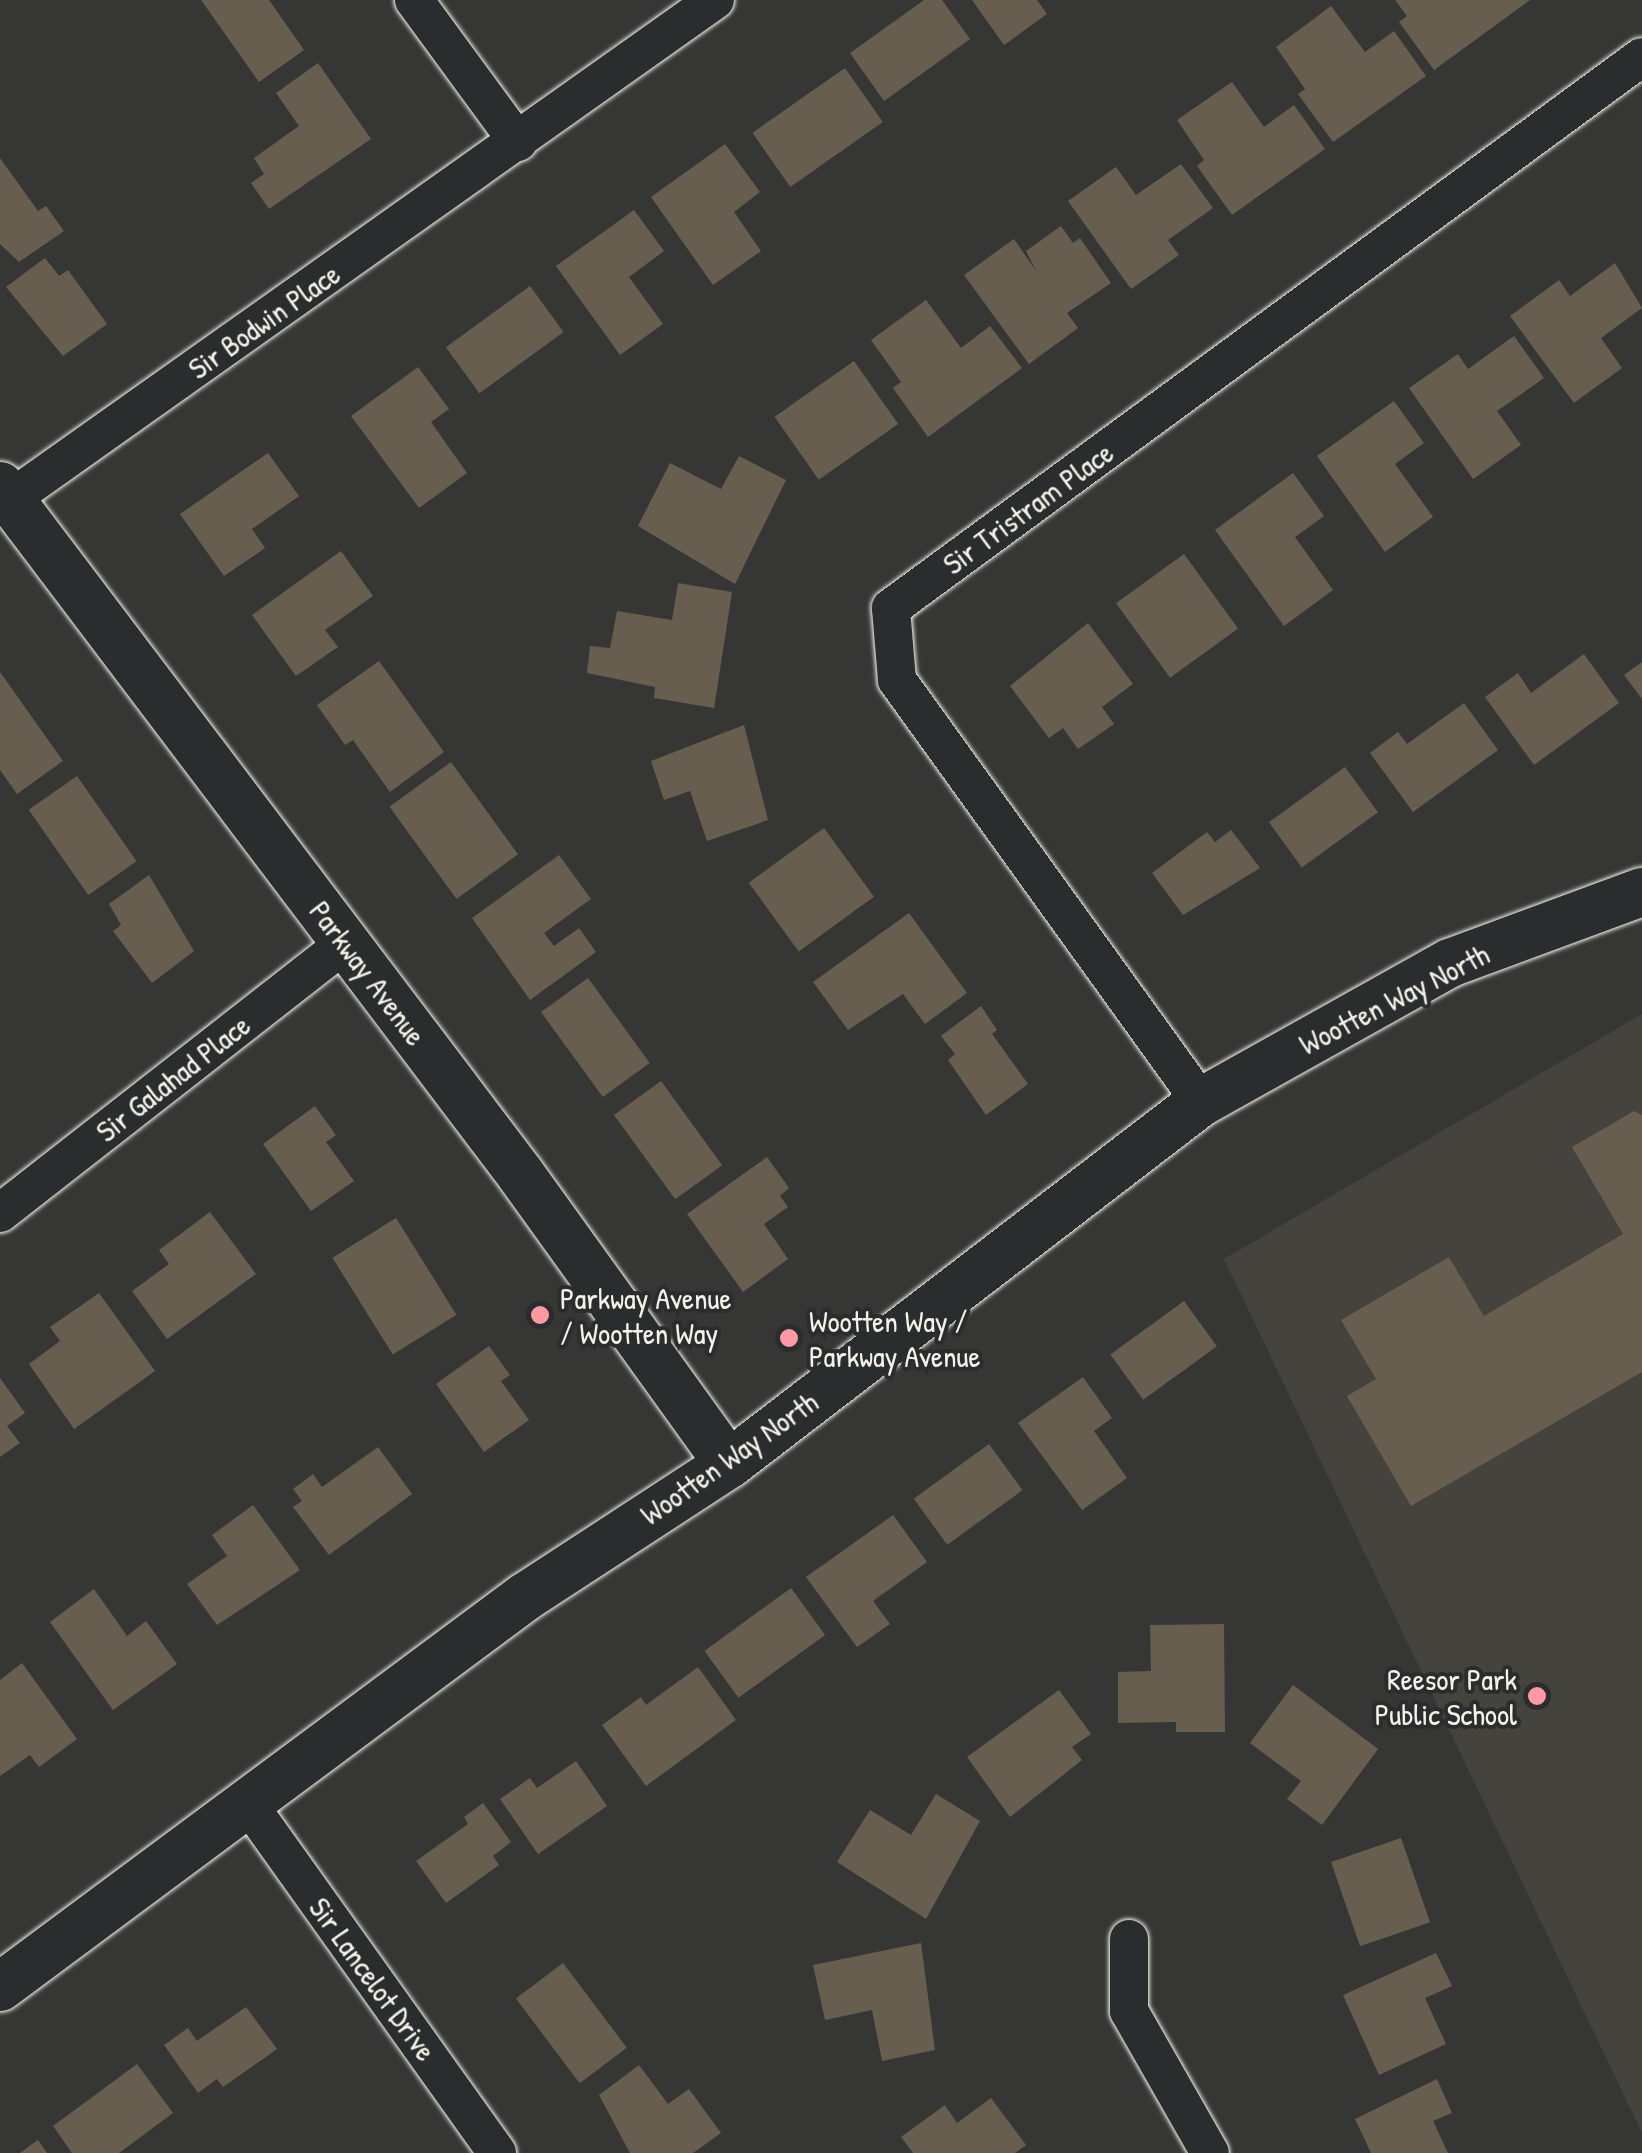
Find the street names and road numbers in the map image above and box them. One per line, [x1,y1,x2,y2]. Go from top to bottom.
street label: Sir Bodwin Place [181,256,347,386]
street label: Sir Tristram Place [936,434,1120,582]
street label: Parkway Avenue [302,894,434,1052]
street label: Wootten Way North [1293,936,1495,1062]
street label: Sir Galahad Place [89,1007,257,1149]
street label: Wootten Way North [633,1384,825,1532]
street label: Sir Lancelot Drive [302,1890,444,2068]

